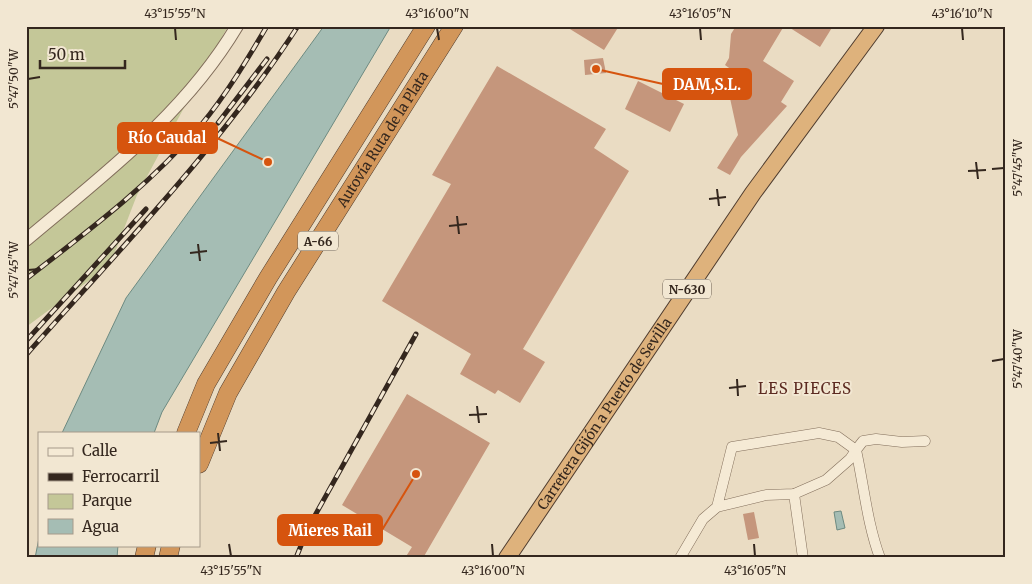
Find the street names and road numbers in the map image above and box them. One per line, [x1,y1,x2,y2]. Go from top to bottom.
street label: Autovía Ruta de la Plata [332,67,433,211]
road number: A-66 [298,232,338,250]
road number: N-630 [663,280,711,298]
street label: Carretera Gijón a Puerto de Sevilla [533,314,676,513]

